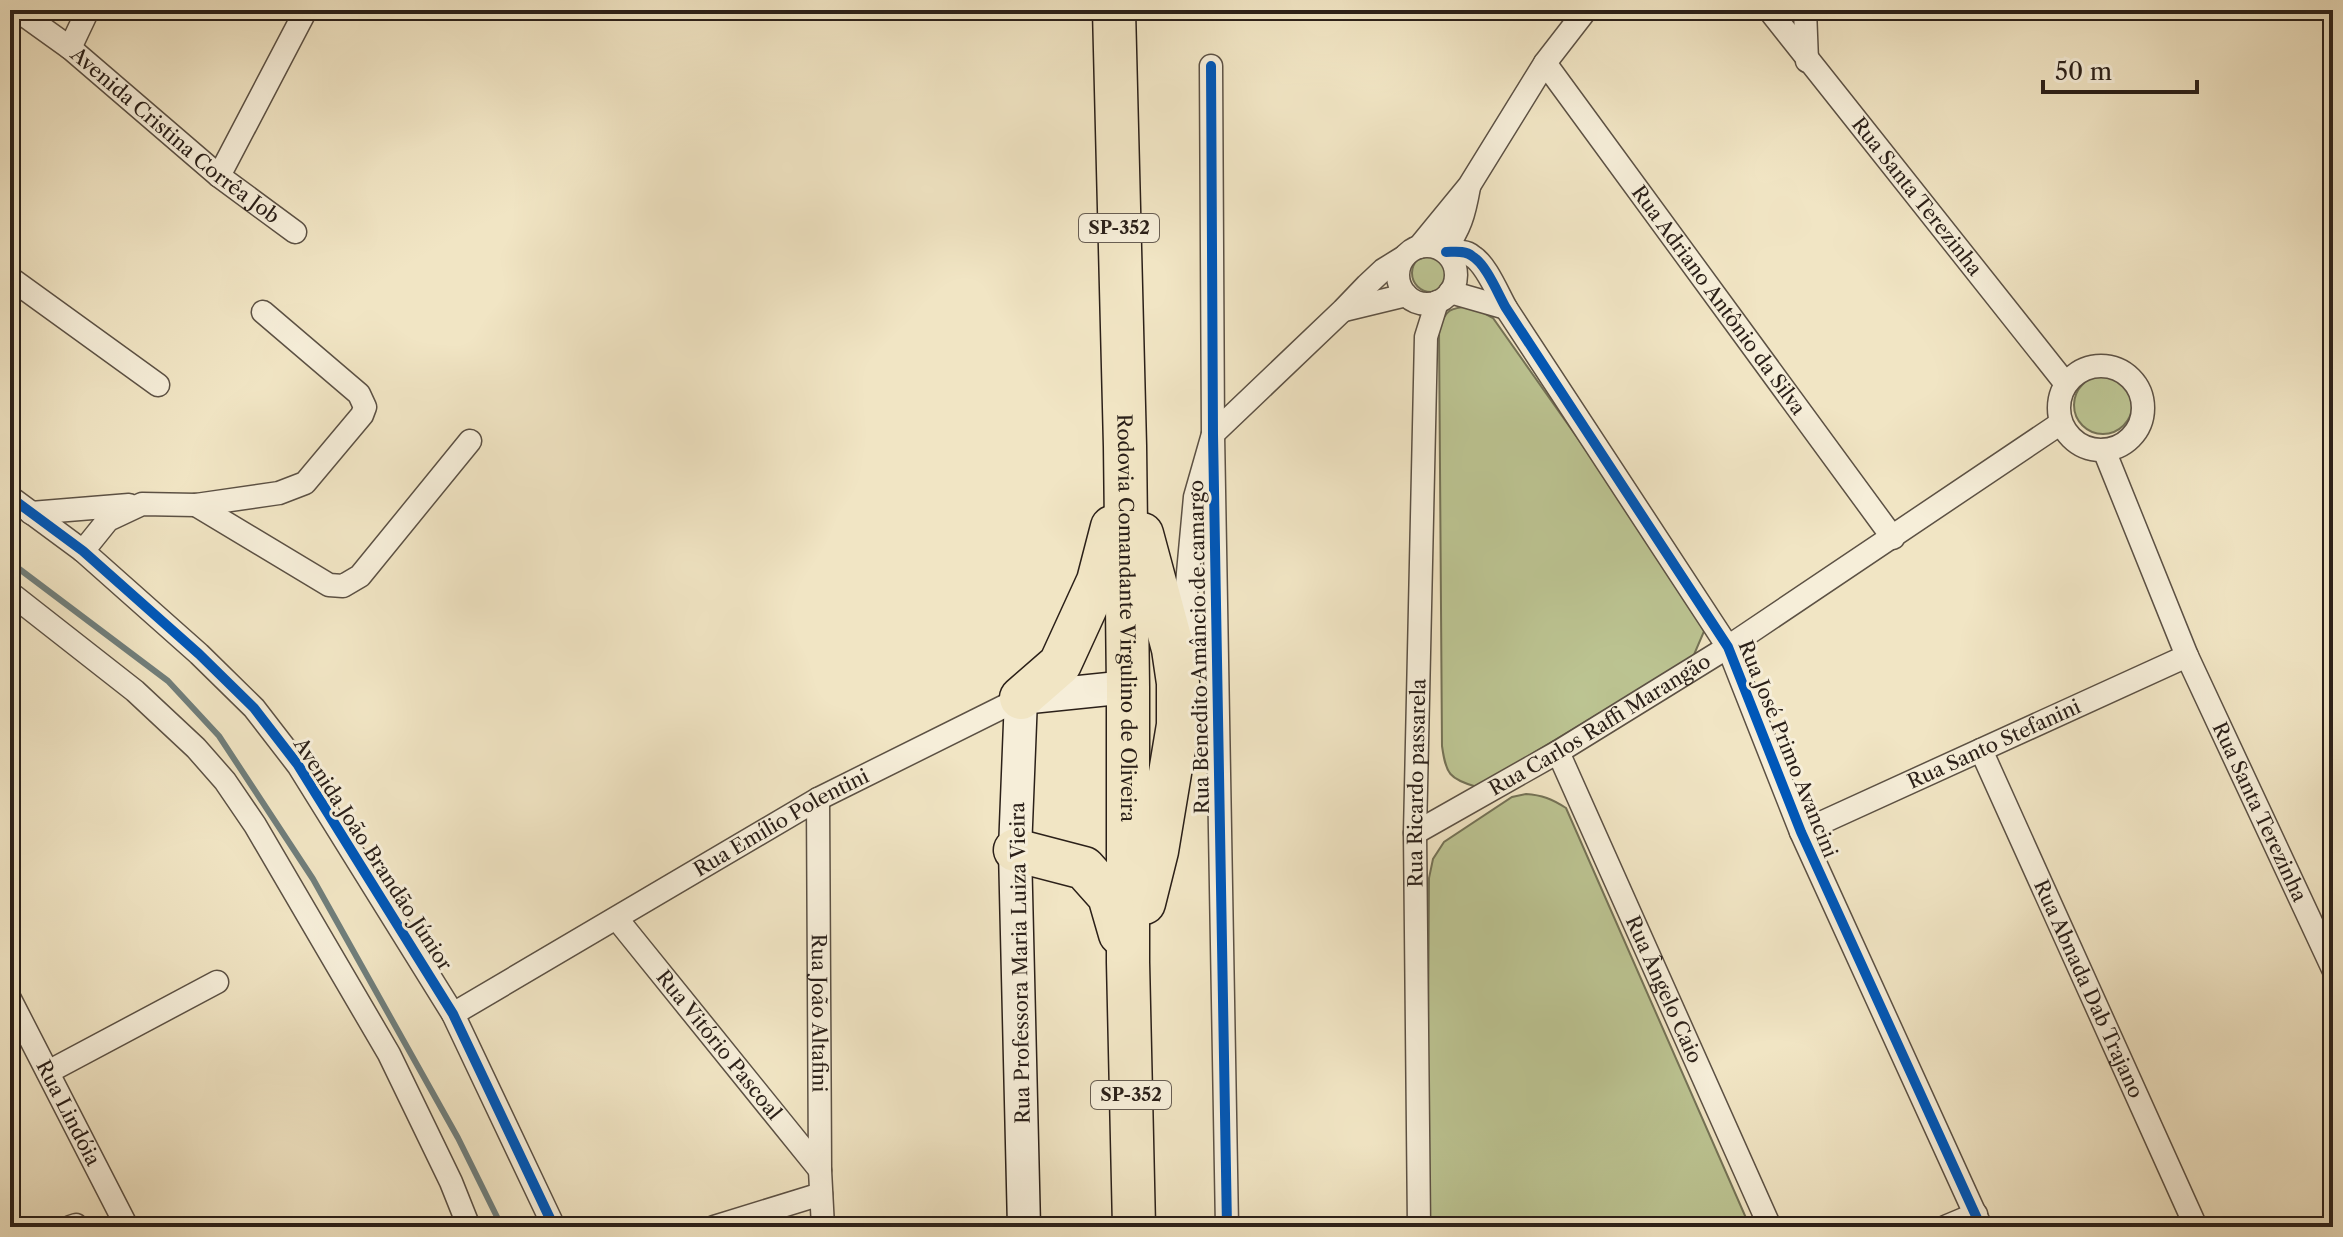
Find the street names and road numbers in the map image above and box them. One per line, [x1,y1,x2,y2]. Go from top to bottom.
street label: Avenida Cristina Corrêa Job [65,41,284,229]
street label: Rua Santa Terezinha [1847,112,1987,281]
street label: Rua Adriano Antônio da Silva [1627,181,1811,420]
road number: SP-352 [1079,214,1159,242]
street label: Rodovia Comandante Virgulino de Oliveira [1112,413,1140,822]
street label: Rua Benedito Amâncio de camargo [1184,480,1214,814]
street label: Rua José Primo Avancini [1733,637,1843,861]
street label: Rua Carlos Raffi Marangão [1485,649,1715,801]
street label: Rua Ricardo passarela [1403,678,1430,888]
street label: Rua Santo Stefanini [1904,694,2084,794]
street label: Rua Santa Terezinha [2207,718,2312,906]
street label: Avenida João Brandão Júnior [288,732,458,975]
street label: Rua Emílio Polentini [689,764,873,882]
street label: Rua Professora Maria Luiza Vieira [1005,801,1035,1124]
street label: Rua Abnada Dab Trajano [2029,876,2148,1102]
street label: Rua Ângelo Caio [1621,912,1707,1067]
street label: Rua João Altafini [807,934,832,1092]
street label: Rua Vitório Pascoal [651,965,786,1125]
street label: Rua Lindóia [31,1056,106,1170]
road number: SP-352 [1091,1081,1171,1109]

